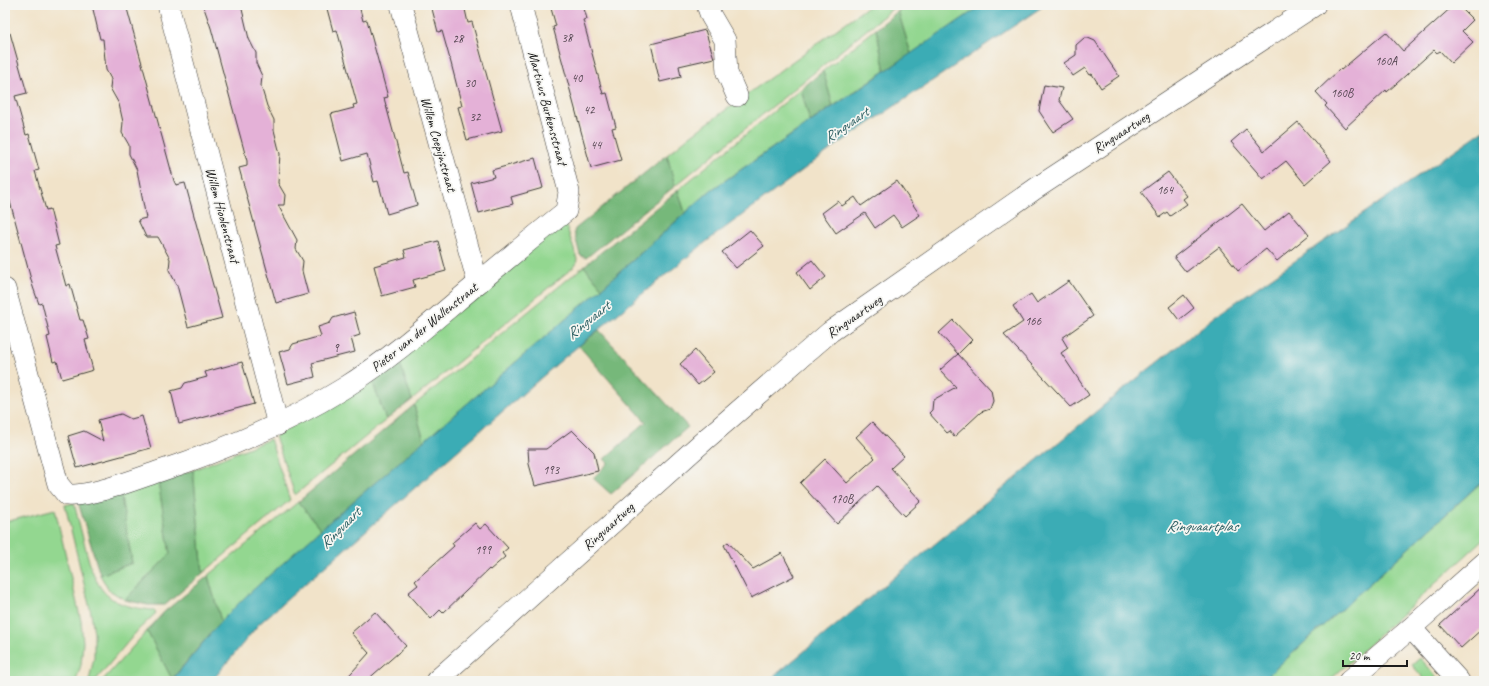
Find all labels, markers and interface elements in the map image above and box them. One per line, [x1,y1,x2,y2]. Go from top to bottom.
house number: 38 [562,30,574,46]
house number: 28 [453,31,465,47]
street label: Martinus Burkensstraat [524,49,572,169]
house number: 160A [1375,53,1398,69]
house number: 40 [572,70,584,86]
house number: 30 [465,75,477,91]
house number: 160B [1331,85,1354,101]
street label: Willem Coepijnstraat [417,95,461,195]
water label: Ringvaart [820,101,875,148]
house number: 42 [584,102,596,118]
street label: Ringvaartweg [1090,107,1154,157]
house number: 32 [470,109,482,125]
house number: 44 [591,137,603,153]
street label: Willem Hioolenstraat [202,166,244,267]
house number: 164 [1157,182,1175,198]
street label: Pieter van der Wallenstraat [368,278,482,376]
street label: Ringvaartweg [823,291,886,342]
water label: Ringvaart [563,295,616,344]
house number: 166 [1025,313,1042,329]
house number: 9 [333,340,340,356]
house number: 193 [543,462,561,478]
house number: 170B [831,491,854,507]
street label: Ringvaartweg [579,498,639,554]
water label: Ringvaart [316,502,367,553]
water label: Ringvaartplas [1167,517,1240,536]
house number: 199 [475,542,493,558]
scale bar [1343,642,1407,668]
text: 20 m [1349,648,1371,664]

